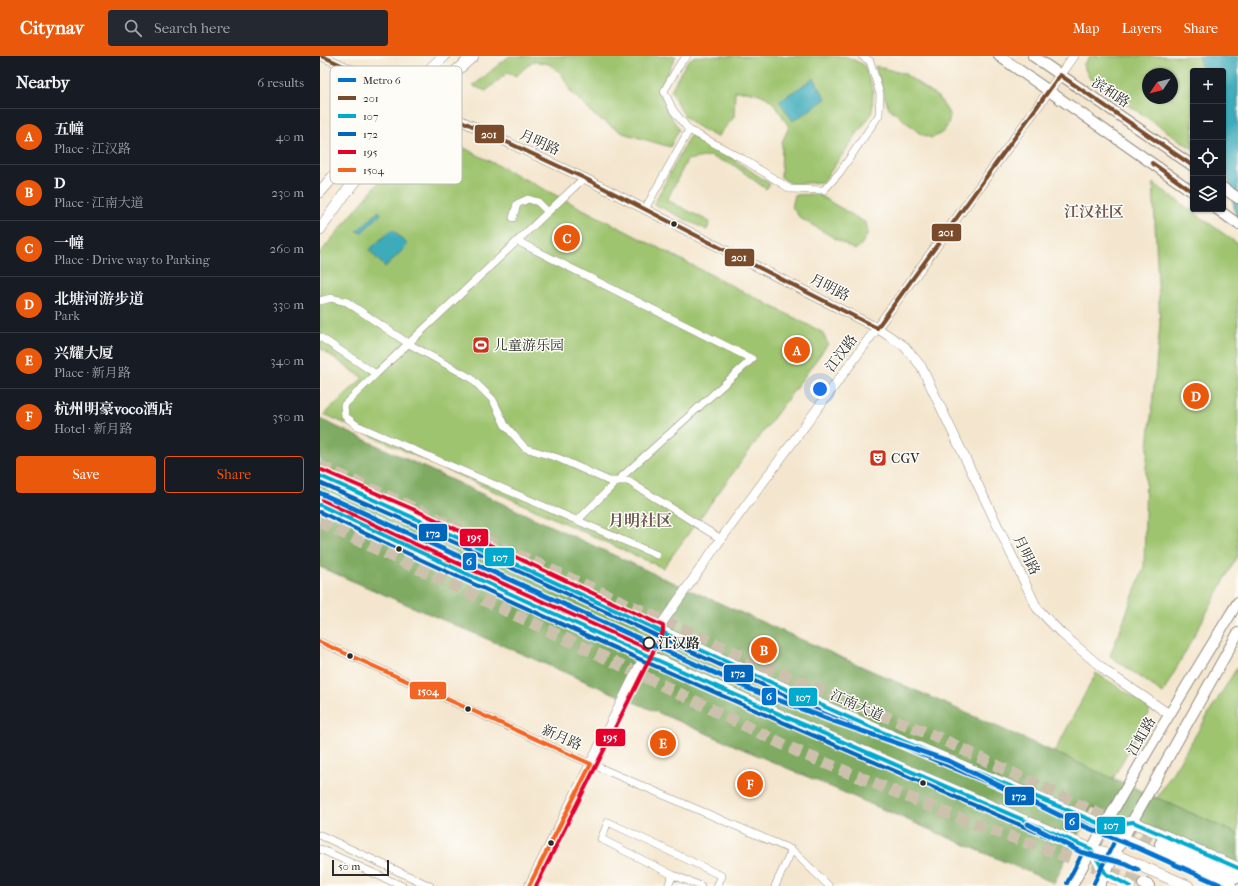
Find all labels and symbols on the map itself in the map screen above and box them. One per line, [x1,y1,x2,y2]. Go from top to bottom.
legend [330,66,462,184]
north arrow [1142,68,1178,104]
text: Metro 6 [363,74,401,87]
street label: 滨和路 [1089,74,1133,111]
text: 201 [363,92,379,105]
text: 107 [363,110,378,123]
line badge: 201 [474,124,505,144]
street label: 月明路 [517,126,562,159]
text: 172 [363,128,378,141]
text: 201 [481,128,497,141]
text: 195 [363,146,378,159]
text: 1504 [363,164,385,177]
district label: 江汉社区 [1064,203,1124,221]
unlabelled marker [669,219,679,229]
pin: C [554,223,580,253]
line badge: 201 [931,223,962,242]
text: 201 [938,226,954,239]
line badge: 201 [724,248,755,267]
text: 201 [731,251,747,264]
street label: 月明路 [807,270,852,305]
street label: 江汉路 [822,331,861,375]
sports icon: 儿童游乐园 [471,335,491,355]
pin: A [784,335,810,365]
place label: 儿童游乐园 [494,337,564,354]
your location [810,379,830,399]
pin: D [1183,381,1209,411]
theatre icon: CGV [868,448,888,468]
place label: CGV [891,450,920,467]
district label: 月明社区 [608,511,672,530]
line badge: 172 [418,523,448,542]
text: 172 [426,527,441,540]
line badge: 195 [459,528,489,547]
text: 195 [467,531,481,544]
street label: 月明路 [1010,533,1043,578]
unlabelled marker [394,544,404,554]
line badge: 107 [484,547,515,567]
text: 107 [492,551,508,564]
line badge: 6 [462,552,477,571]
text: 6 [466,555,473,568]
place label: 江汉路 [658,635,700,652]
pin: B [751,635,777,665]
marker: 江汉路 [642,636,656,650]
unlabelled marker [345,651,355,661]
line badge: 172 [723,664,754,683]
text: 172 [731,667,746,680]
line badge: 1504 [409,681,447,700]
text: 1504 [417,685,439,698]
street label: 江南大道 [828,686,886,725]
line badge: 6 [761,687,777,706]
line badge: 107 [788,687,818,707]
text: 6 [766,690,773,703]
text: 107 [795,691,811,704]
unlabelled marker [463,704,473,714]
street label: 江虹路 [1124,714,1159,759]
street label: 新月路 [539,721,584,754]
line badge: 195 [595,728,626,747]
pin: E [650,728,676,758]
text: 195 [603,731,617,744]
pin: F [737,769,763,799]
unlabelled marker [918,778,928,788]
line badge: 172 [1004,786,1035,806]
text: 172 [1012,790,1027,803]
line badge: 6 [1064,812,1080,831]
text: 6 [1069,815,1076,828]
line badge: 107 [1096,816,1126,835]
text: 107 [1103,819,1119,832]
unlabelled marker [546,838,556,848]
scale bar [332,858,389,877]

